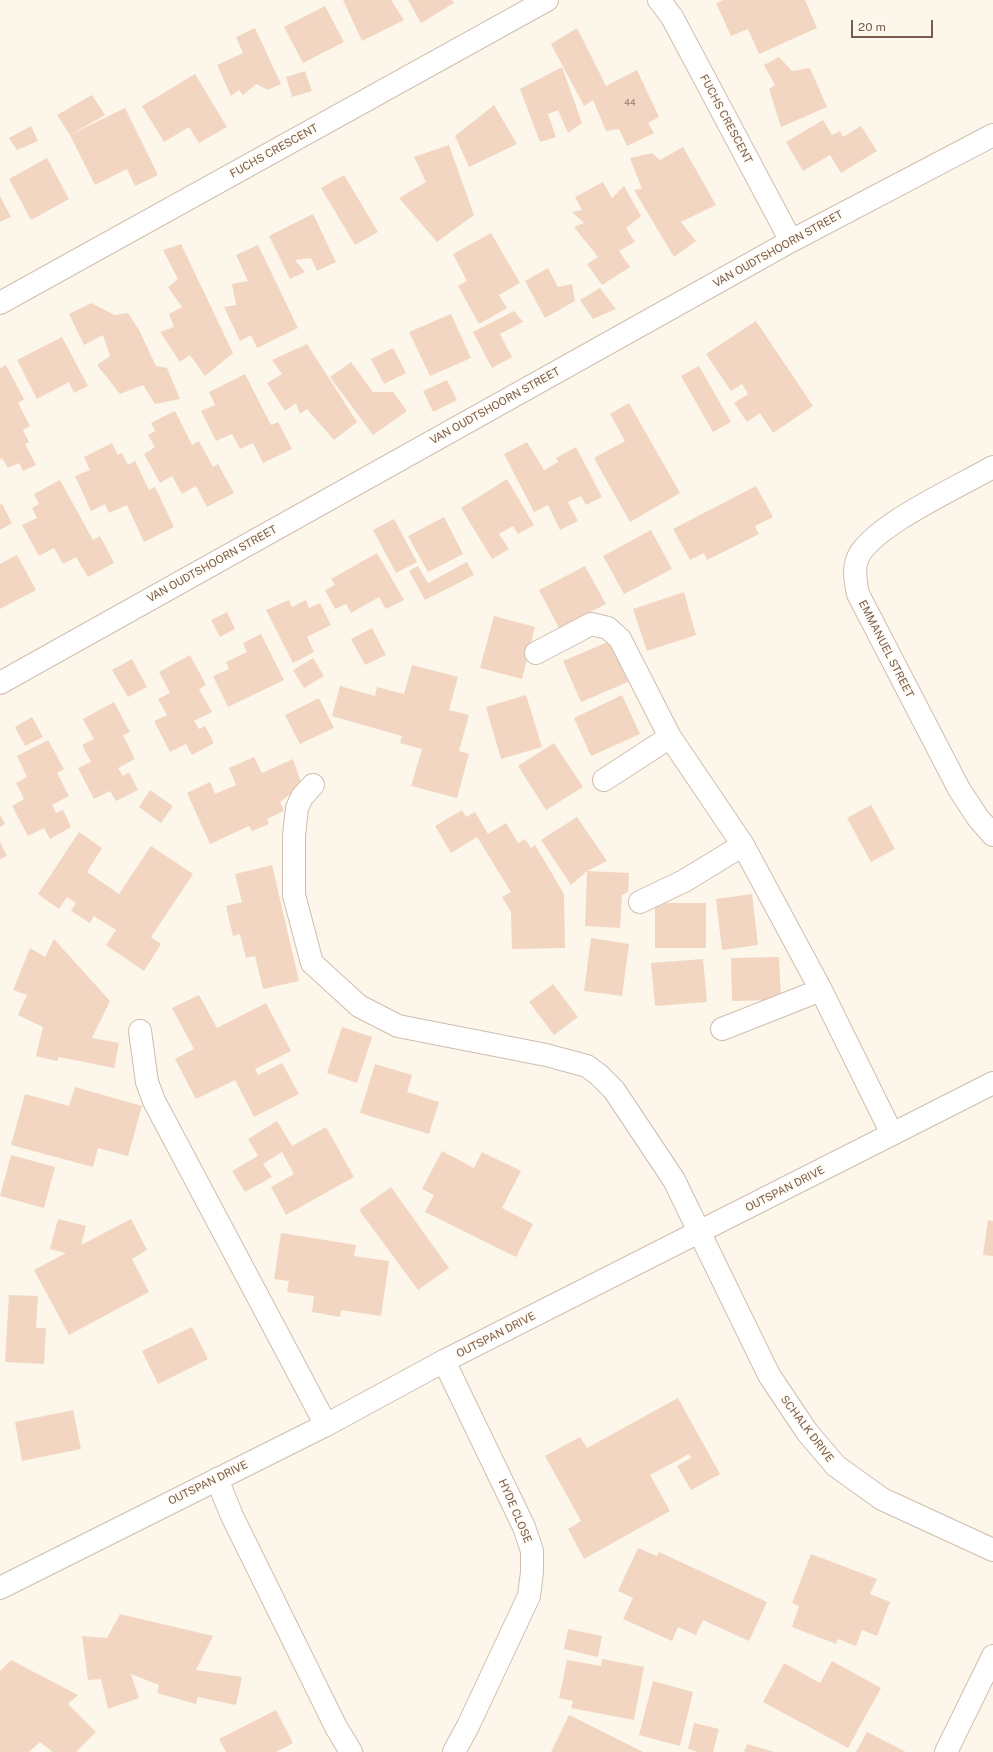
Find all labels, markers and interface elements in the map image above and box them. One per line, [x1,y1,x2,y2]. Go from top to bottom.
scale bar [853,12,935,38]
text: 20 m [858,20,886,34]
street label: FUCHS CRESCENT [697,72,755,166]
house number: 44 [624,98,636,108]
street label: FUCHS CRESCENT [228,121,320,181]
street label: VAN OUDTSHOORN STREET [711,208,845,290]
street label: VAN OUDTSHOORN STREET [428,365,562,447]
street label: VAN OUDTSHOORN STREET [145,523,279,605]
street label: EMMANUEL STREET [856,598,916,700]
street label: OUTSPAN DRIVE [743,1163,827,1215]
street label: OUTSPAN DRIVE [454,1309,538,1361]
street label: SCHALK DRIVE [778,1393,836,1465]
street label: OUTSPAN DRIVE [166,1458,250,1508]
street label: HYDE CLOSE [496,1477,534,1545]

